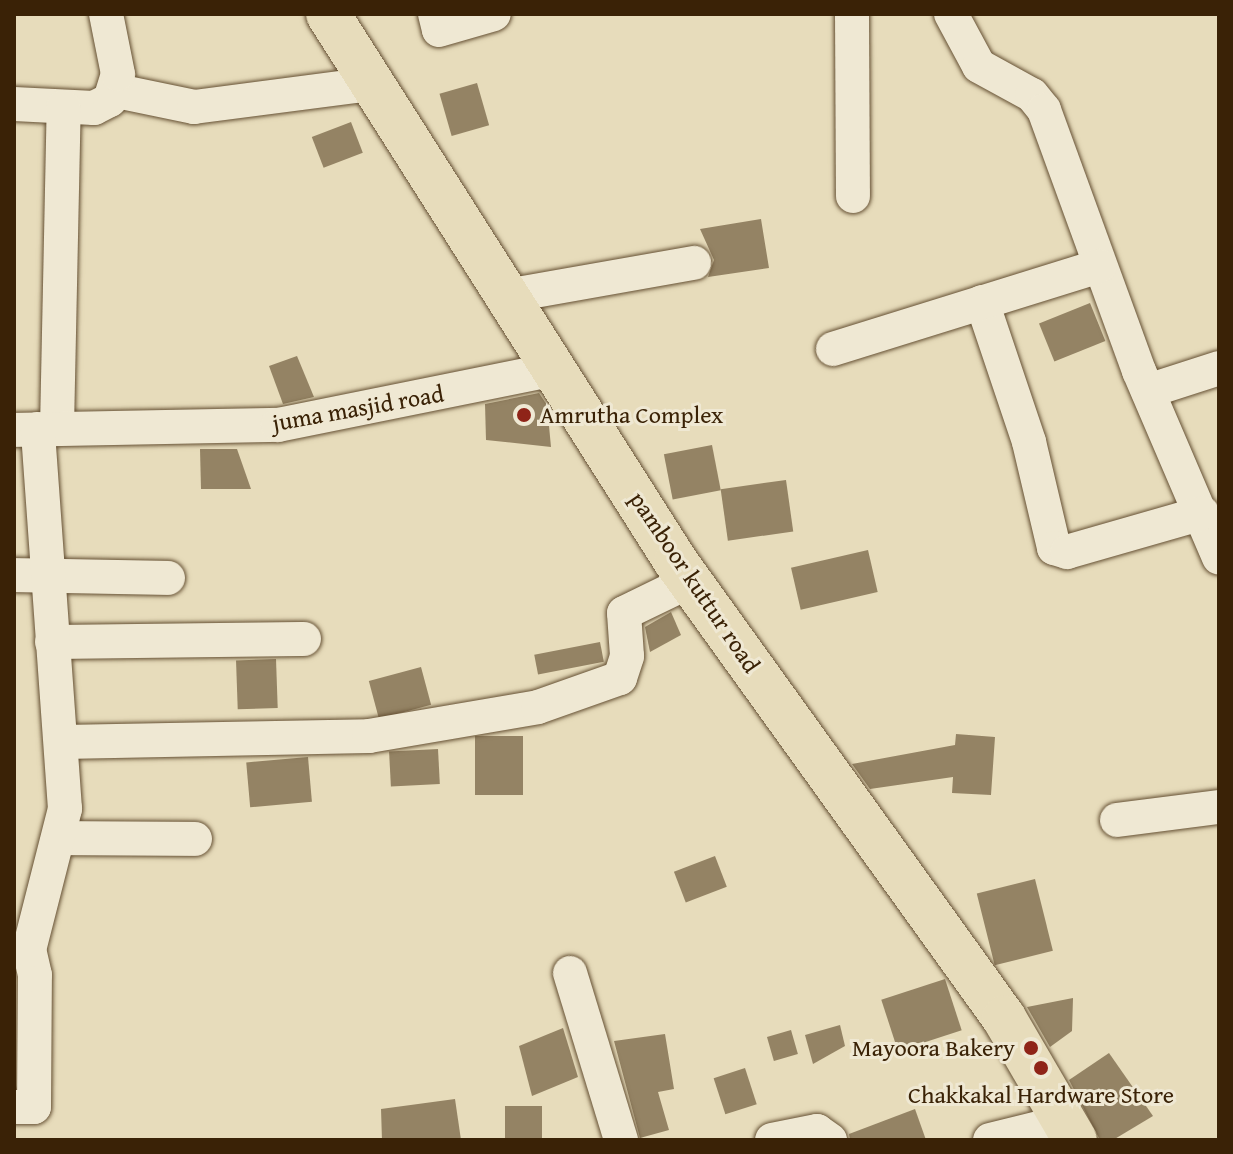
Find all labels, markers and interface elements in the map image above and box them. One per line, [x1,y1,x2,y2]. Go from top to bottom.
street label: juma masjid road [270,379,446,437]
place label: Amrutha Complex [540,401,723,429]
marker: Amrutha Complex [515,406,533,424]
street label: pamboor kuttur road [624,486,766,678]
place label: Mayoora Bakery [852,1034,1015,1062]
marker: Mayoora Bakery [1022,1039,1040,1057]
marker: Chakkakal Hardware Store [1032,1059,1050,1077]
place label: Chakkakal Hardware Store [908,1081,1174,1109]

